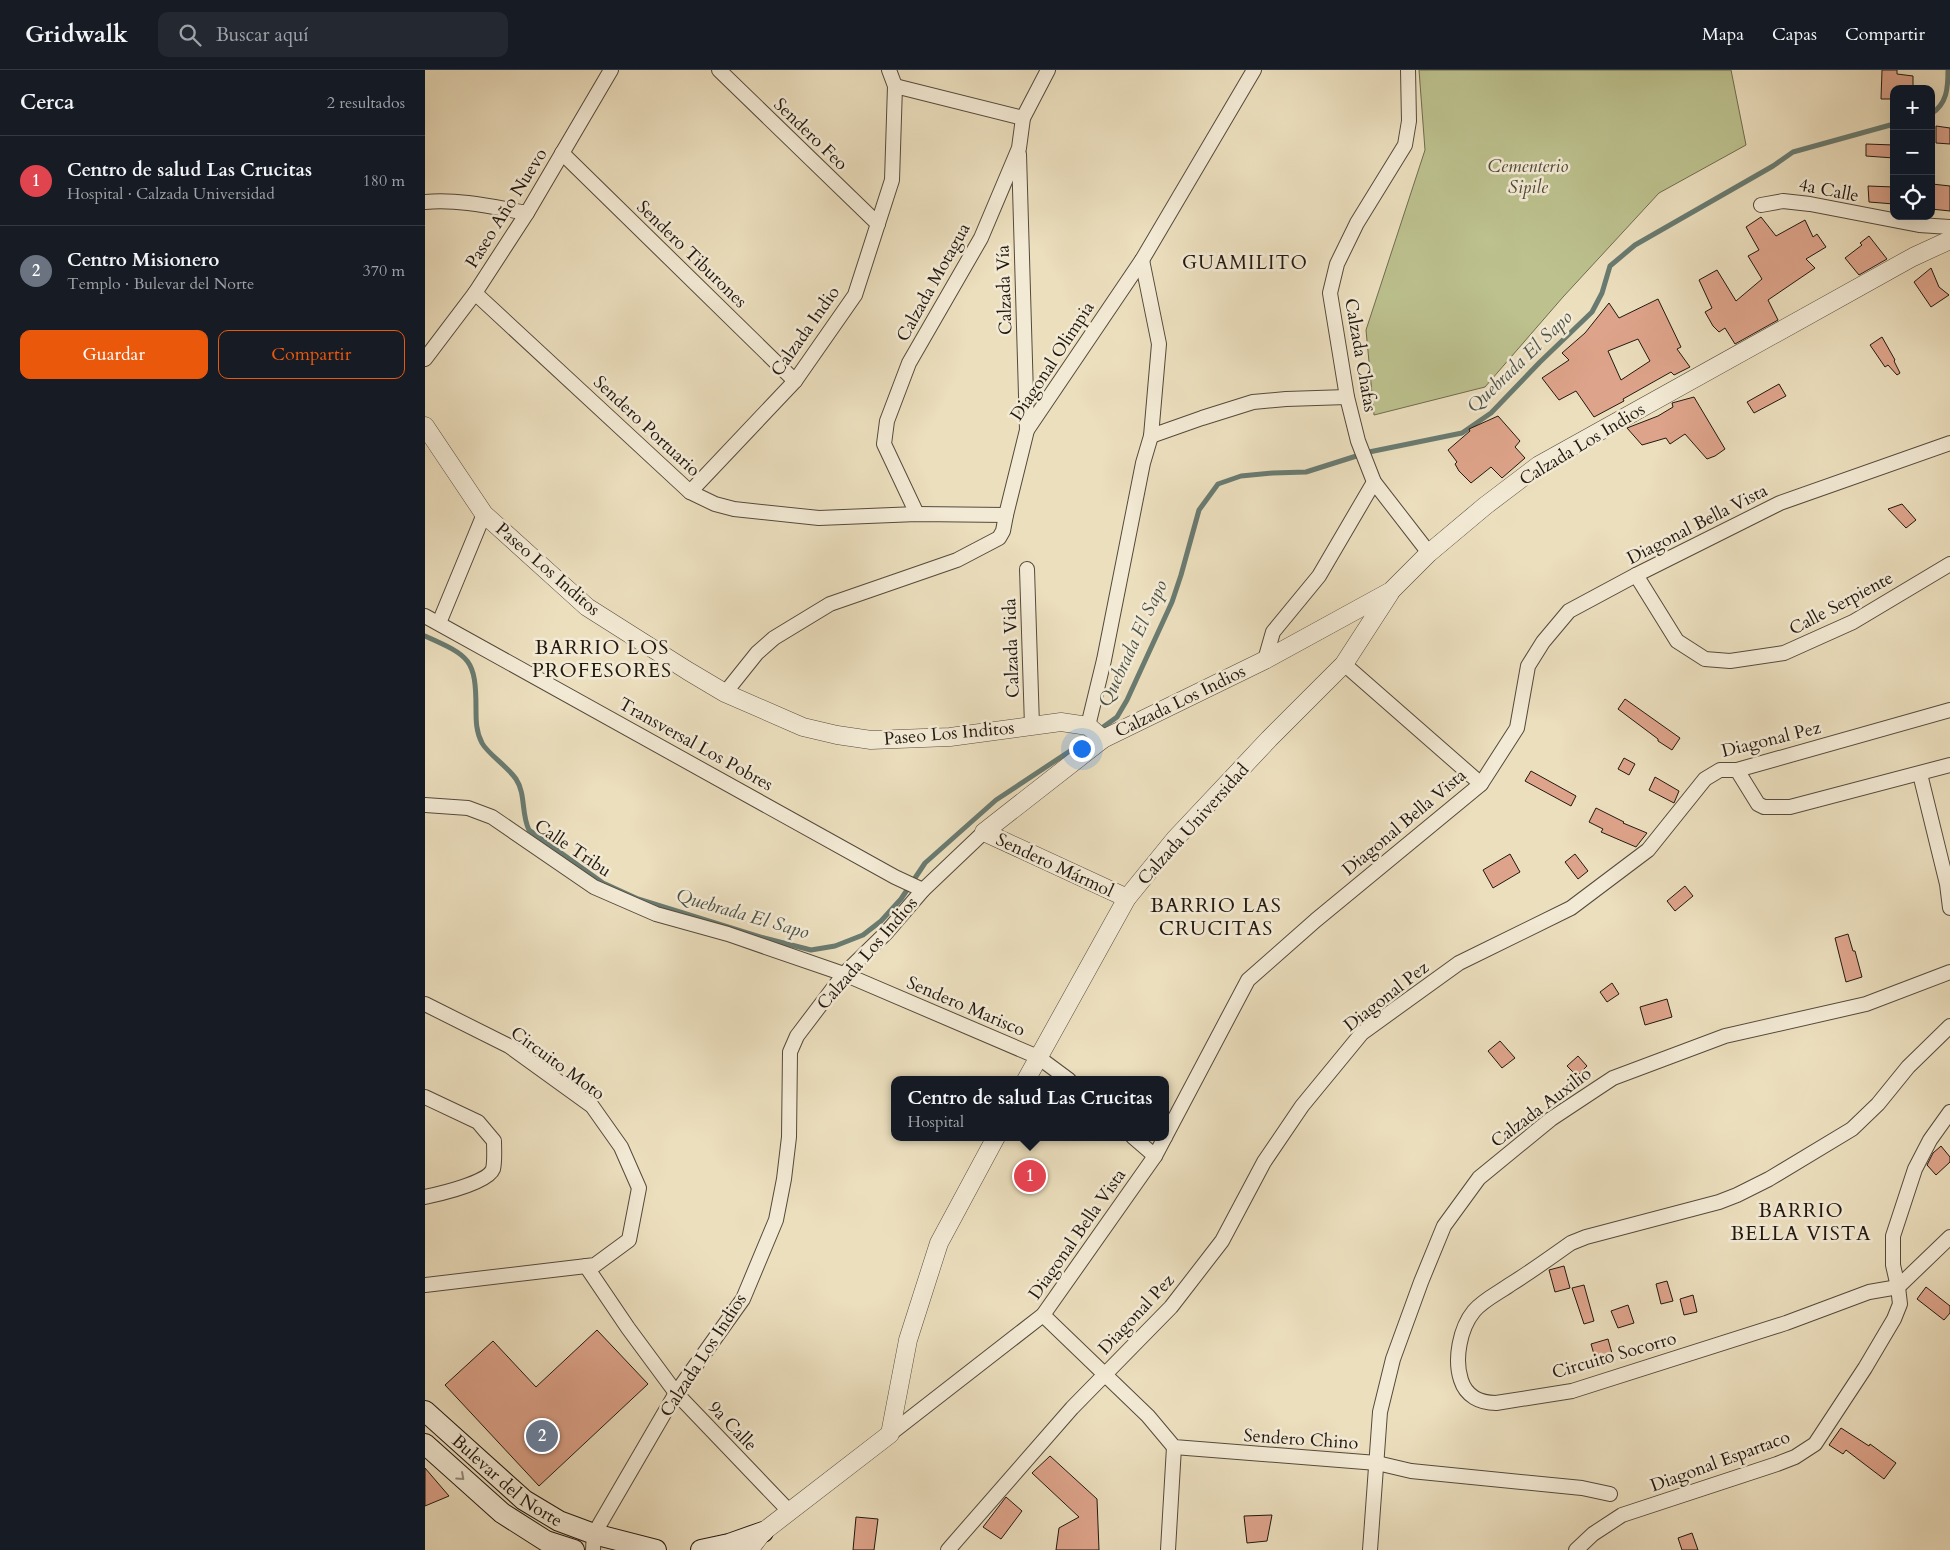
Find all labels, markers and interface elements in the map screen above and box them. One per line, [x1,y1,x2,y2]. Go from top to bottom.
search box [158,12,508,57]
text: Gridwalk [25,18,128,51]
icon: search [176,21,204,49]
text: Buscar aquí [216,22,309,48]
text: Mapa [1702,22,1744,47]
text: Capas [1772,22,1817,47]
text: Compartir [1845,22,1925,47]
map controls [1890,85,1935,220]
button: + [1890,85,1935,130]
text: Cerca [20,88,74,117]
text: 2 resultados [327,92,405,114]
street label: Sendero Feo [768,93,854,176]
button: − [1890,130,1935,175]
street label: Paseo Año Nuevo [460,143,553,273]
park label: Cementerio Sipile [1488,154,1568,200]
text: Centro de salud Las Crucitas [67,157,312,183]
text: 1 [32,170,40,192]
text: 180 m [363,170,405,192]
street label: 4a Calle [1797,172,1861,209]
button: locate [1890,175,1935,220]
text: Hospital · Calzada Universidad [67,183,275,205]
street label: Sendero Tiburones [631,195,752,314]
street label: Calzada Motagua [890,218,976,346]
street label: Calzada Vía [990,244,1019,335]
text: Centro Misionero [67,247,219,273]
district label: GUAMILITO [1182,250,1308,276]
text: 2 [32,260,40,282]
text: 370 m [363,260,405,282]
text: Templo · Bulevar del Norte [67,273,254,295]
street label: Calzada Indio [765,281,846,381]
street label: Calzada Chafas [1338,296,1383,414]
street label: Diagonal Olimpia [1004,297,1100,426]
water label: Quebrada El Sapo [1461,305,1578,419]
button: Guardar [20,330,208,379]
button: Compartir [218,330,405,379]
street label: Sendero Portuario [588,370,706,483]
street label: Calzada Los Indios [1515,397,1650,492]
street label: Diagonal Bella Vista [1623,478,1772,571]
street label: Paseo Los Inditos [490,517,605,622]
street label: Calle Serpiente [1785,566,1898,641]
water label: Quebrada El Sapo [1092,576,1174,711]
street label: Calzada Vida [997,597,1026,698]
district label: BARRIO LOS PROFESORES [532,634,672,684]
street label: Calzada Los Indios [1111,659,1250,744]
street label: Transversal Los Pobres [614,692,778,797]
street label: Paseo Los Inditos [883,715,1015,752]
street label: Diagonal Pez [1719,715,1823,764]
your location [1069,736,1095,762]
street label: Calzada Universidad [1132,758,1255,891]
street label: Diagonal Bella Vista [1337,763,1472,882]
street label: Calle Tribu [529,813,616,883]
street label: Sendero Mármol [992,827,1118,904]
water label: Quebrada El Sapo [673,883,813,945]
street label: Calzada Los Indios [811,891,924,1015]
district label: BARRIO LAS CRUCITAS [1150,892,1282,942]
street label: Diagonal Pez [1339,955,1434,1038]
street label: Sendero Marisco [903,970,1029,1043]
street label: Circuito Moto [505,1021,610,1106]
street label: Calzada Auxilio [1486,1061,1597,1154]
popup [891,1076,1169,1141]
text: Centro de salud Las Crucitas [908,1085,1152,1111]
text: Hospital [908,1111,964,1133]
pin: 1 [1014,1157,1046,1195]
street label: Diagonal Bella Vista [1023,1164,1132,1305]
district label: BARRIO BELLA VISTA [1730,1197,1872,1247]
street label: Diagonal Pez [1093,1269,1180,1360]
street label: Calzada Los Indios [654,1289,753,1422]
street label: Circuito Socorro [1549,1326,1680,1385]
street label: 9a Calle [703,1396,763,1457]
pin: 2 [526,1417,558,1455]
street label: Sendero Chino [1243,1423,1359,1456]
street label: Diagonal Espartaco [1647,1424,1794,1498]
street label: Bulevar del Norte [446,1429,567,1533]
one-way arrow [456,1471,465,1480]

